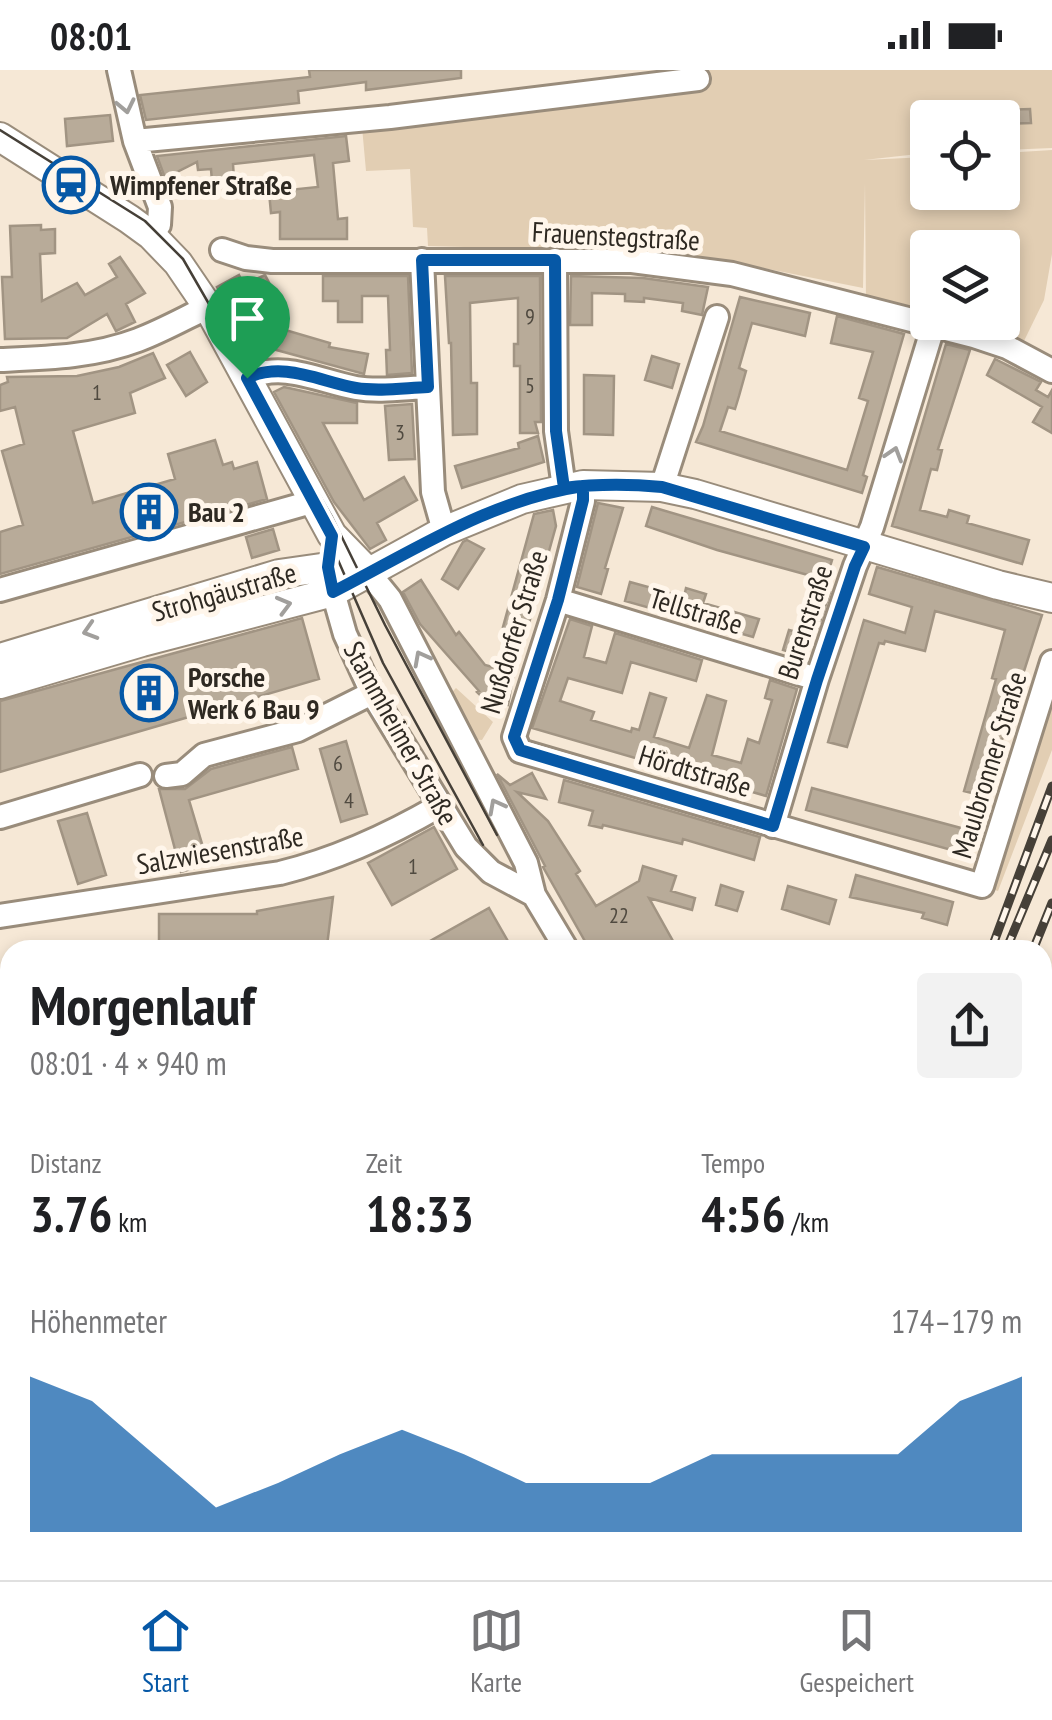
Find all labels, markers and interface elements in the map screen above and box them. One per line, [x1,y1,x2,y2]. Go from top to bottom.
text: 08:01 [50,11,132,60]
one-way arrow [115,97,136,114]
map controls [910,100,1020,340]
button: locate [910,100,1020,210]
station icon: Wimpfener Straße [41,155,101,215]
place label: Wimpfener Straße [109,166,292,203]
street label: Frauenstegstraße [531,213,701,258]
button: layers [910,230,1020,340]
pin [205,276,290,379]
icon: arrive [220,291,275,346]
house number: 9 [525,302,535,330]
house number: 5 [525,371,535,399]
house number: 1 [92,378,102,406]
house number: 3 [395,418,405,446]
one-way arrow [883,446,903,463]
building icon: Bau 2 [119,482,179,542]
place label: Bau 2 [188,493,245,530]
street label: Nußdorfer Straße [471,546,556,718]
street label: Strohgäustraße [147,553,300,630]
street label: Burenstraße [769,560,840,684]
street label: Tellstraße [645,579,747,642]
one-way arrow [275,595,292,616]
one-way arrow [83,619,100,640]
street label: Stammheimer Straße [336,634,467,831]
one-way arrow [414,651,433,669]
place label: Porsche Werk 6 Bau 9 [187,658,320,727]
building icon: Porsche Werk 6 Bau 9 [119,663,179,723]
street label: Maulbronner Straße [943,667,1034,863]
street label: Hördtstraße [634,736,756,805]
house number: 6 [333,749,343,777]
house number: 4 [344,786,354,814]
one-way arrow [488,799,508,817]
street label: Salzwiesenstraße [134,817,306,882]
house number: 1 [408,852,418,880]
house number: 22 [609,901,629,929]
text: Morgenlauf [30,969,255,1040]
button: share [917,973,1022,1078]
text: 08:01 · 4 × 940 m [30,1042,227,1084]
text: Distanz [30,1144,102,1181]
text: Zeit [366,1144,402,1181]
text: Tempo [701,1144,765,1181]
text: 3.76 [30,1181,112,1246]
text: 18:33 [366,1181,474,1246]
text: 4:56 [701,1181,786,1246]
text: km [112,1203,147,1240]
text: /km [786,1203,829,1240]
text: Höhenmeter [30,1300,167,1342]
text: 174–179 m [891,1300,1022,1342]
tab: Start [138,1603,193,1700]
tab: Karte [469,1603,524,1700]
tab: Gespeichert [800,1603,914,1700]

